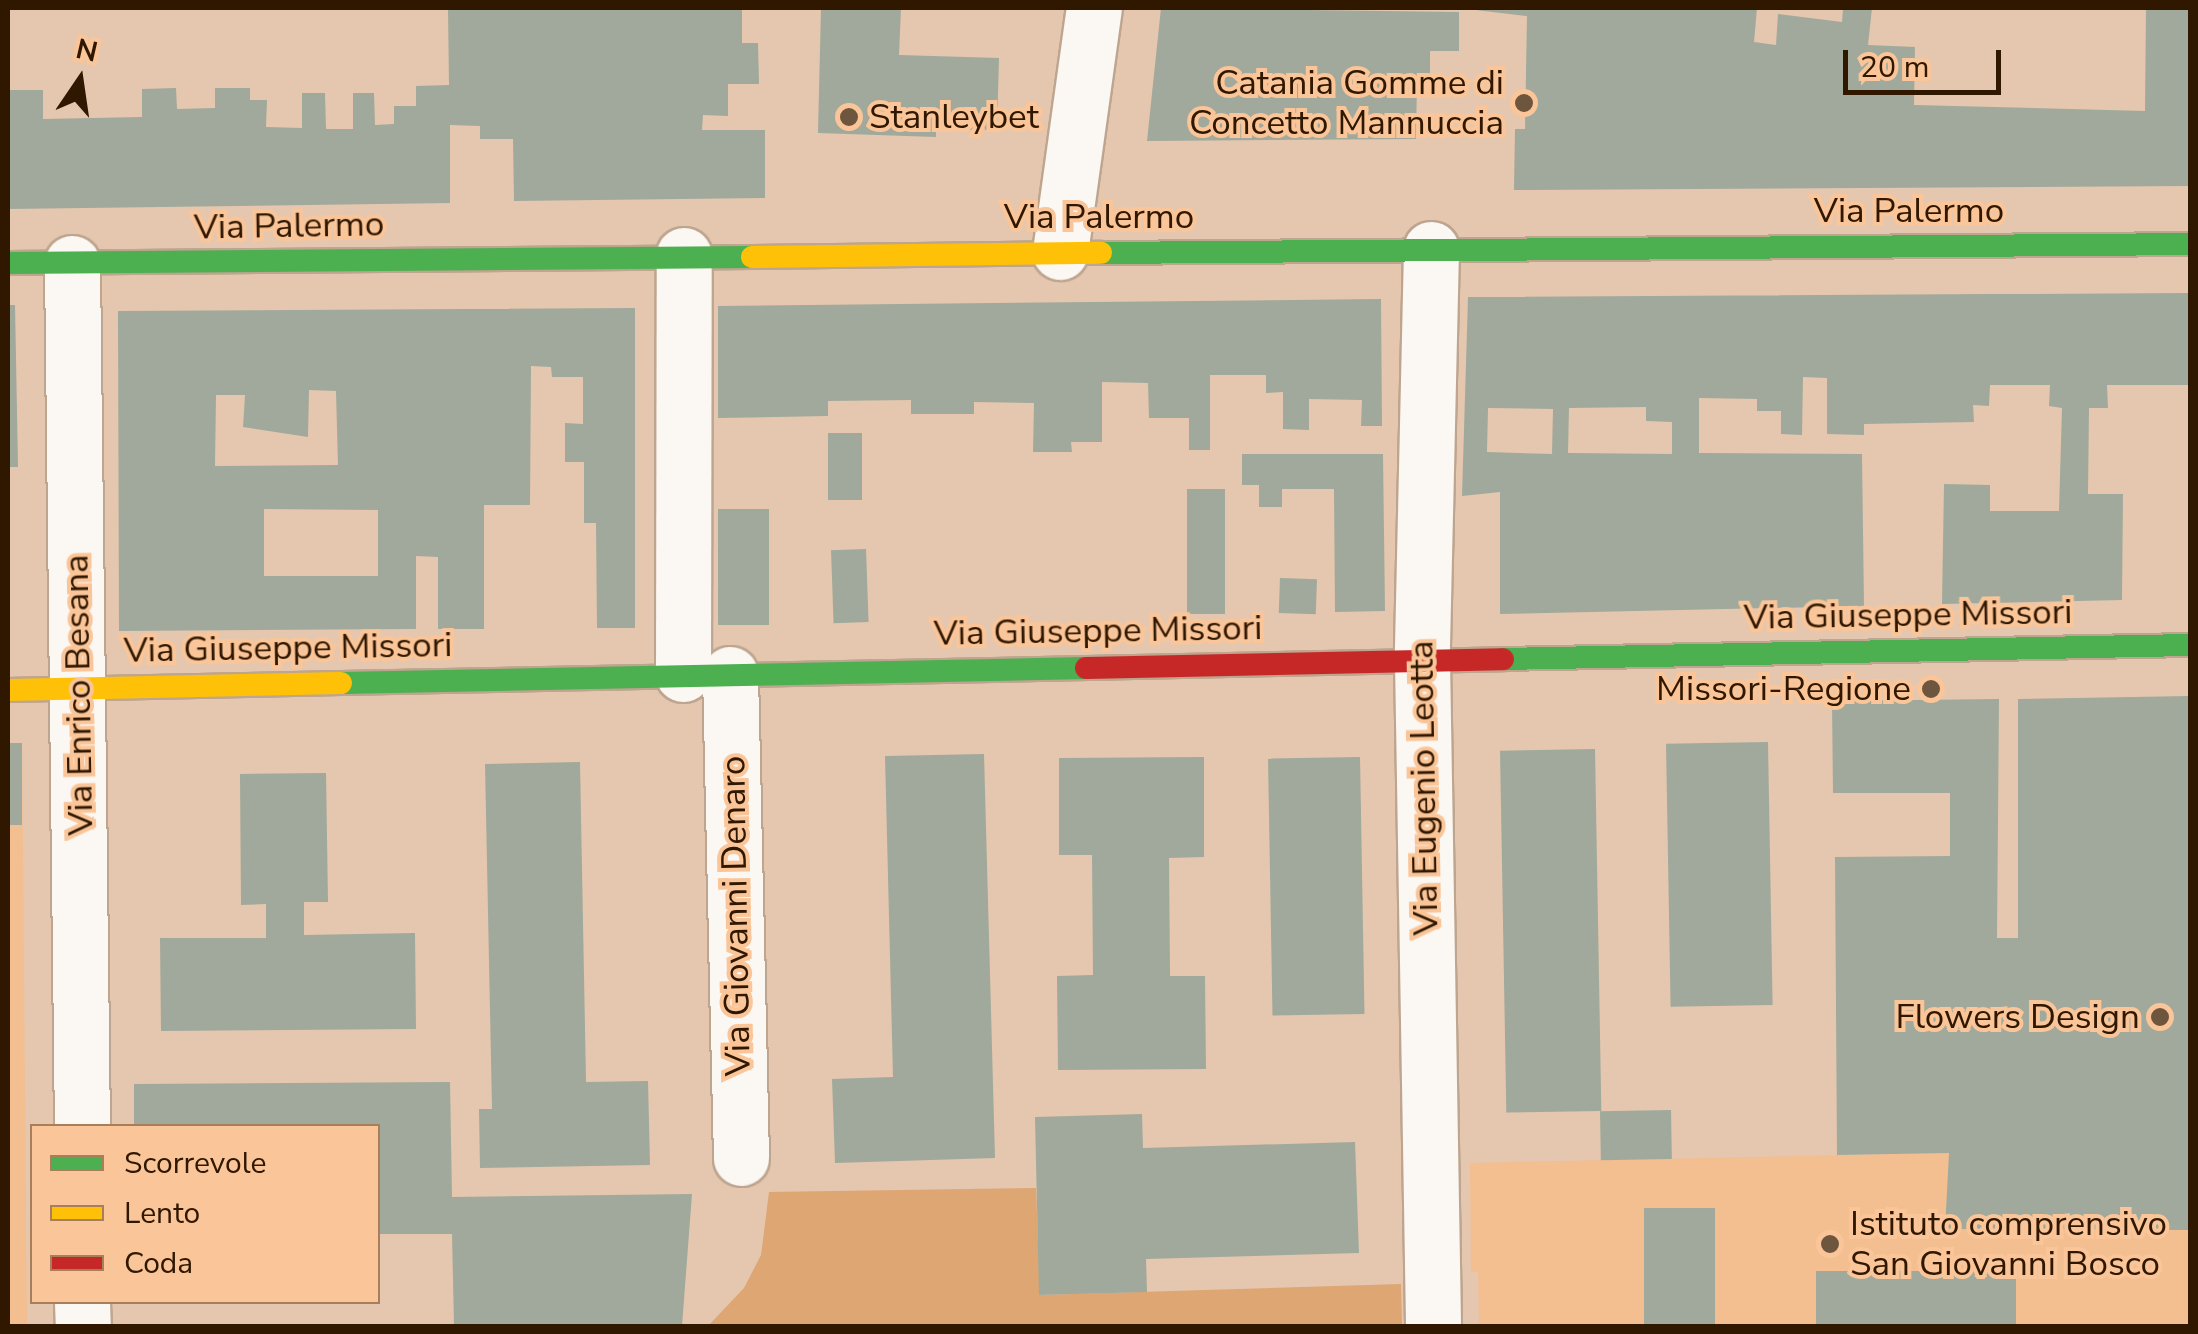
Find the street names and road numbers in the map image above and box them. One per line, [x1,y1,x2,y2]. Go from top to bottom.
street label: Via Palermo [1814,190,2004,232]
street label: Via Palermo [1004,196,1194,238]
street label: Via Palermo [193,203,385,249]
street label: Via Enrico Besana [56,554,102,836]
street label: Via Giuseppe Missori [1743,591,2073,639]
street label: Via Giuseppe Missori [933,607,1263,655]
street label: Via Giuseppe Missori [123,624,453,672]
street label: Via Eugenio Leotta [1400,640,1448,936]
street label: Via Giovanni Denaro [712,755,760,1077]

